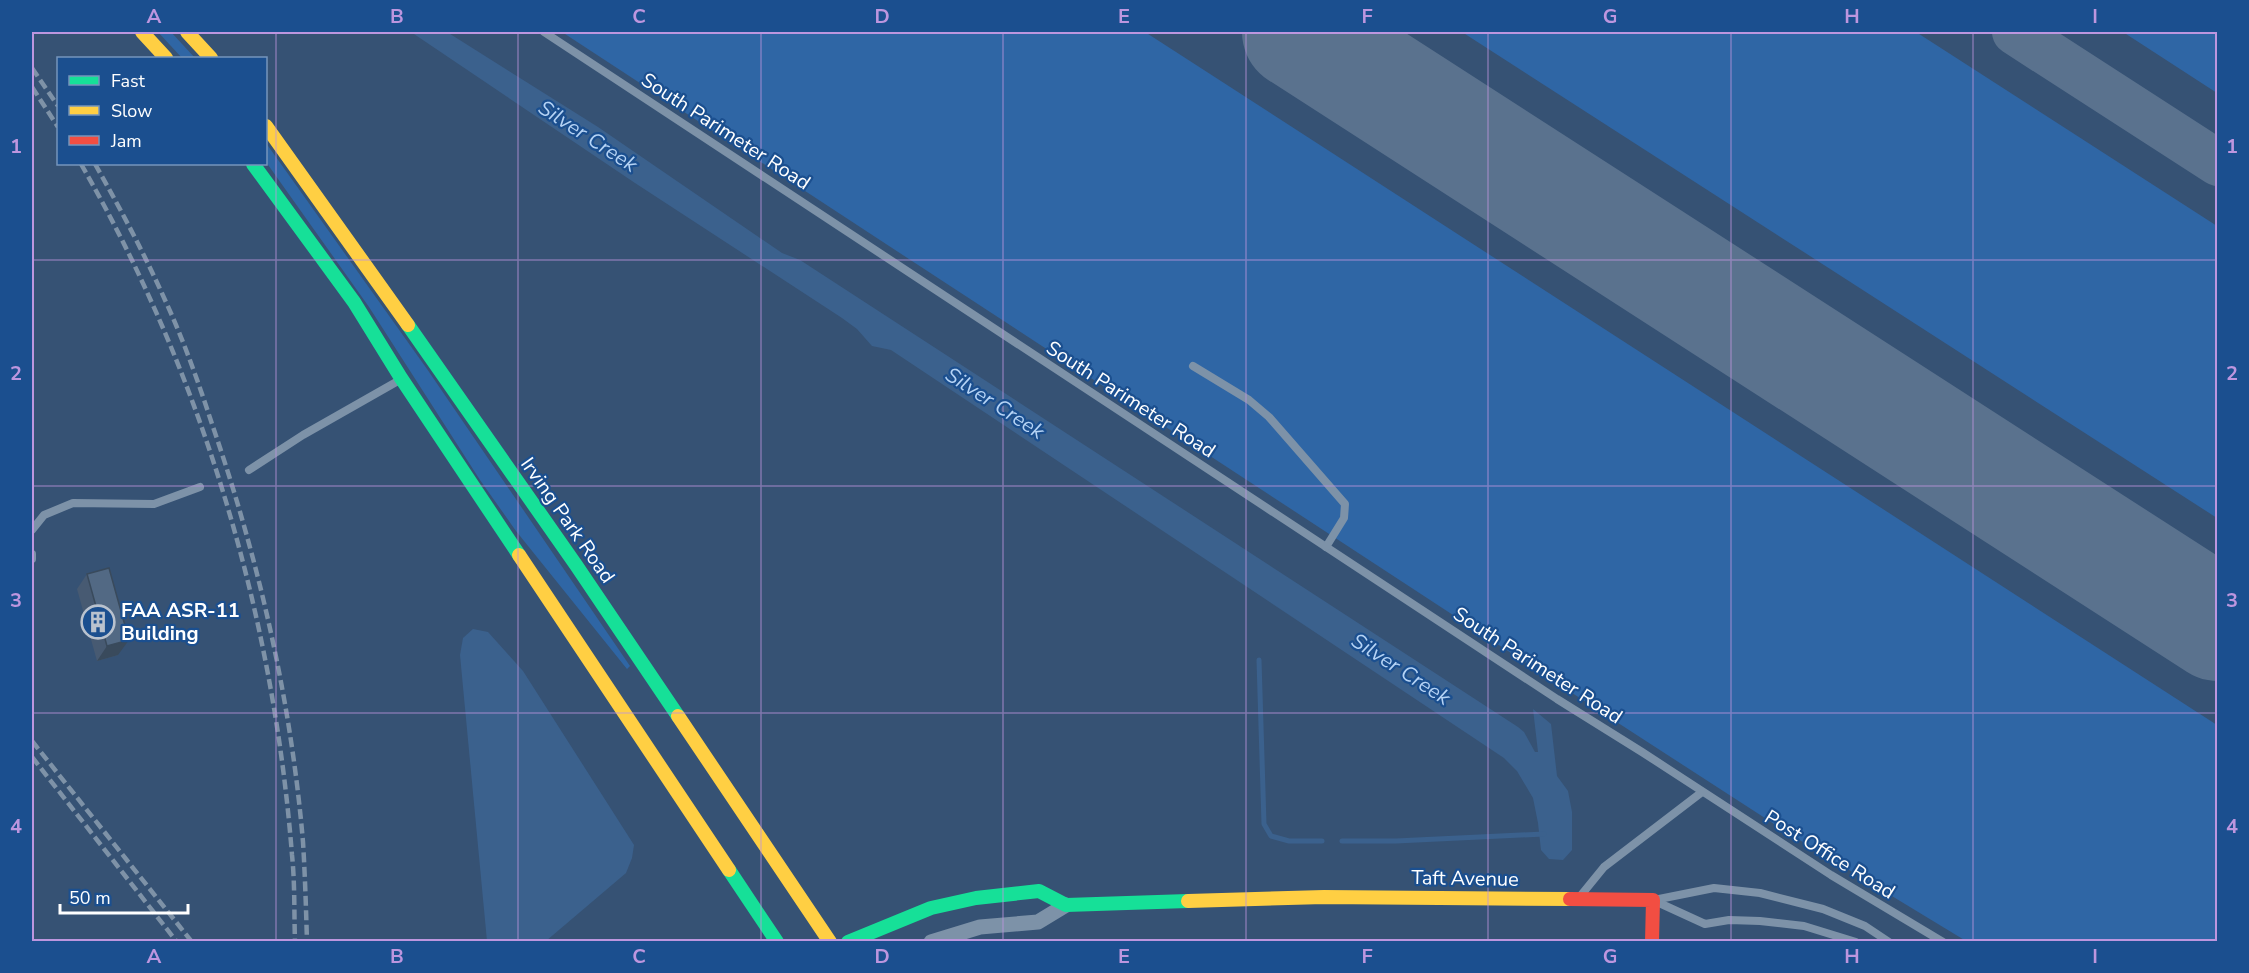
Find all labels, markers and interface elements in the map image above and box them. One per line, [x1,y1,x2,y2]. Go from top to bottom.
text: A [147,3,162,30]
text: B [390,3,404,30]
text: C [632,3,646,30]
text: D [874,3,890,30]
text: E [1118,3,1130,30]
text: F [1361,3,1373,30]
text: G [1603,3,1617,30]
text: H [1844,3,1860,30]
text: I [2092,3,2098,30]
legend [57,57,267,165]
street label: South Parimeter Road [636,66,816,196]
text: Fast [111,69,146,93]
water label: Silver Creek [533,94,643,179]
text: Slow [111,99,152,123]
text: Jam [110,129,142,153]
text: 1 [10,133,22,160]
text: 1 [2226,133,2238,160]
street label: South Parimeter Road [1041,334,1221,464]
text: 2 [10,360,22,387]
text: 2 [2226,360,2238,387]
water label: Silver Creek [940,361,1050,446]
street label: Irving Park Road [514,452,621,589]
text: 3 [10,587,22,614]
text: 3 [2226,587,2238,614]
place label: FAA ASR-11 Building [121,597,240,647]
street label: South Parimeter Road [1448,600,1628,730]
building icon: FAA ASR-11 Building [80,604,116,640]
water label: Silver Creek [1346,627,1456,712]
street label: Post Office Road [1759,803,1900,905]
text: 4 [10,813,22,840]
text: 4 [2226,813,2238,840]
street label: Taft Avenue [1411,864,1519,893]
scale bar [60,877,188,915]
text: 50 m [69,886,111,910]
text: A [147,943,162,970]
text: B [390,943,404,970]
text: C [632,943,646,970]
text: D [874,943,890,970]
text: E [1118,943,1130,970]
text: F [1361,943,1373,970]
text: G [1603,943,1617,970]
text: H [1844,943,1860,970]
text: I [2092,943,2098,970]

